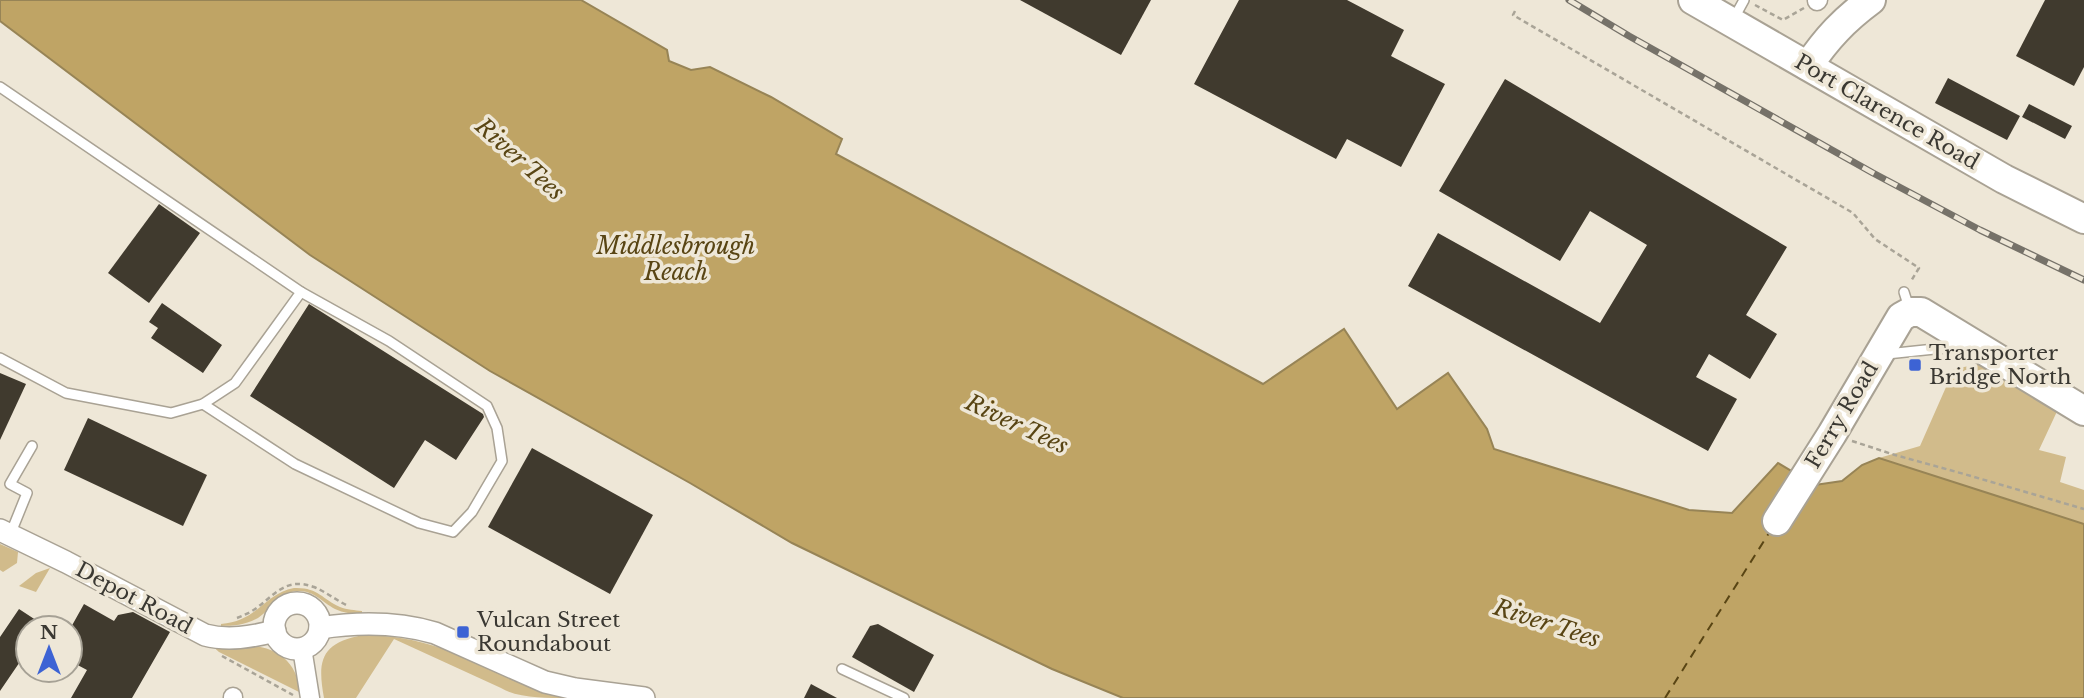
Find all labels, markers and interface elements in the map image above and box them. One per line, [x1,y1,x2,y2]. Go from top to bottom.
street label: Port Clarence Road [1790,49,1984,175]
water label: River Tees [469,111,570,206]
water label: Middlesbrough Reach [596,232,755,286]
place label: Transporter Bridge North [1929,340,2071,390]
street label: Ferry Road [1800,357,1884,473]
marker: Transporter Bridge North [1907,357,1923,373]
water label: River Tees [960,388,1073,460]
street label: Depot Road [71,556,197,640]
water label: River Tees [1489,592,1604,653]
place label: Vulcan Street Roundabout [476,607,620,657]
north arrow [14,614,84,684]
text: N [40,621,58,644]
marker: Vulcan Street Roundabout [455,624,471,640]

